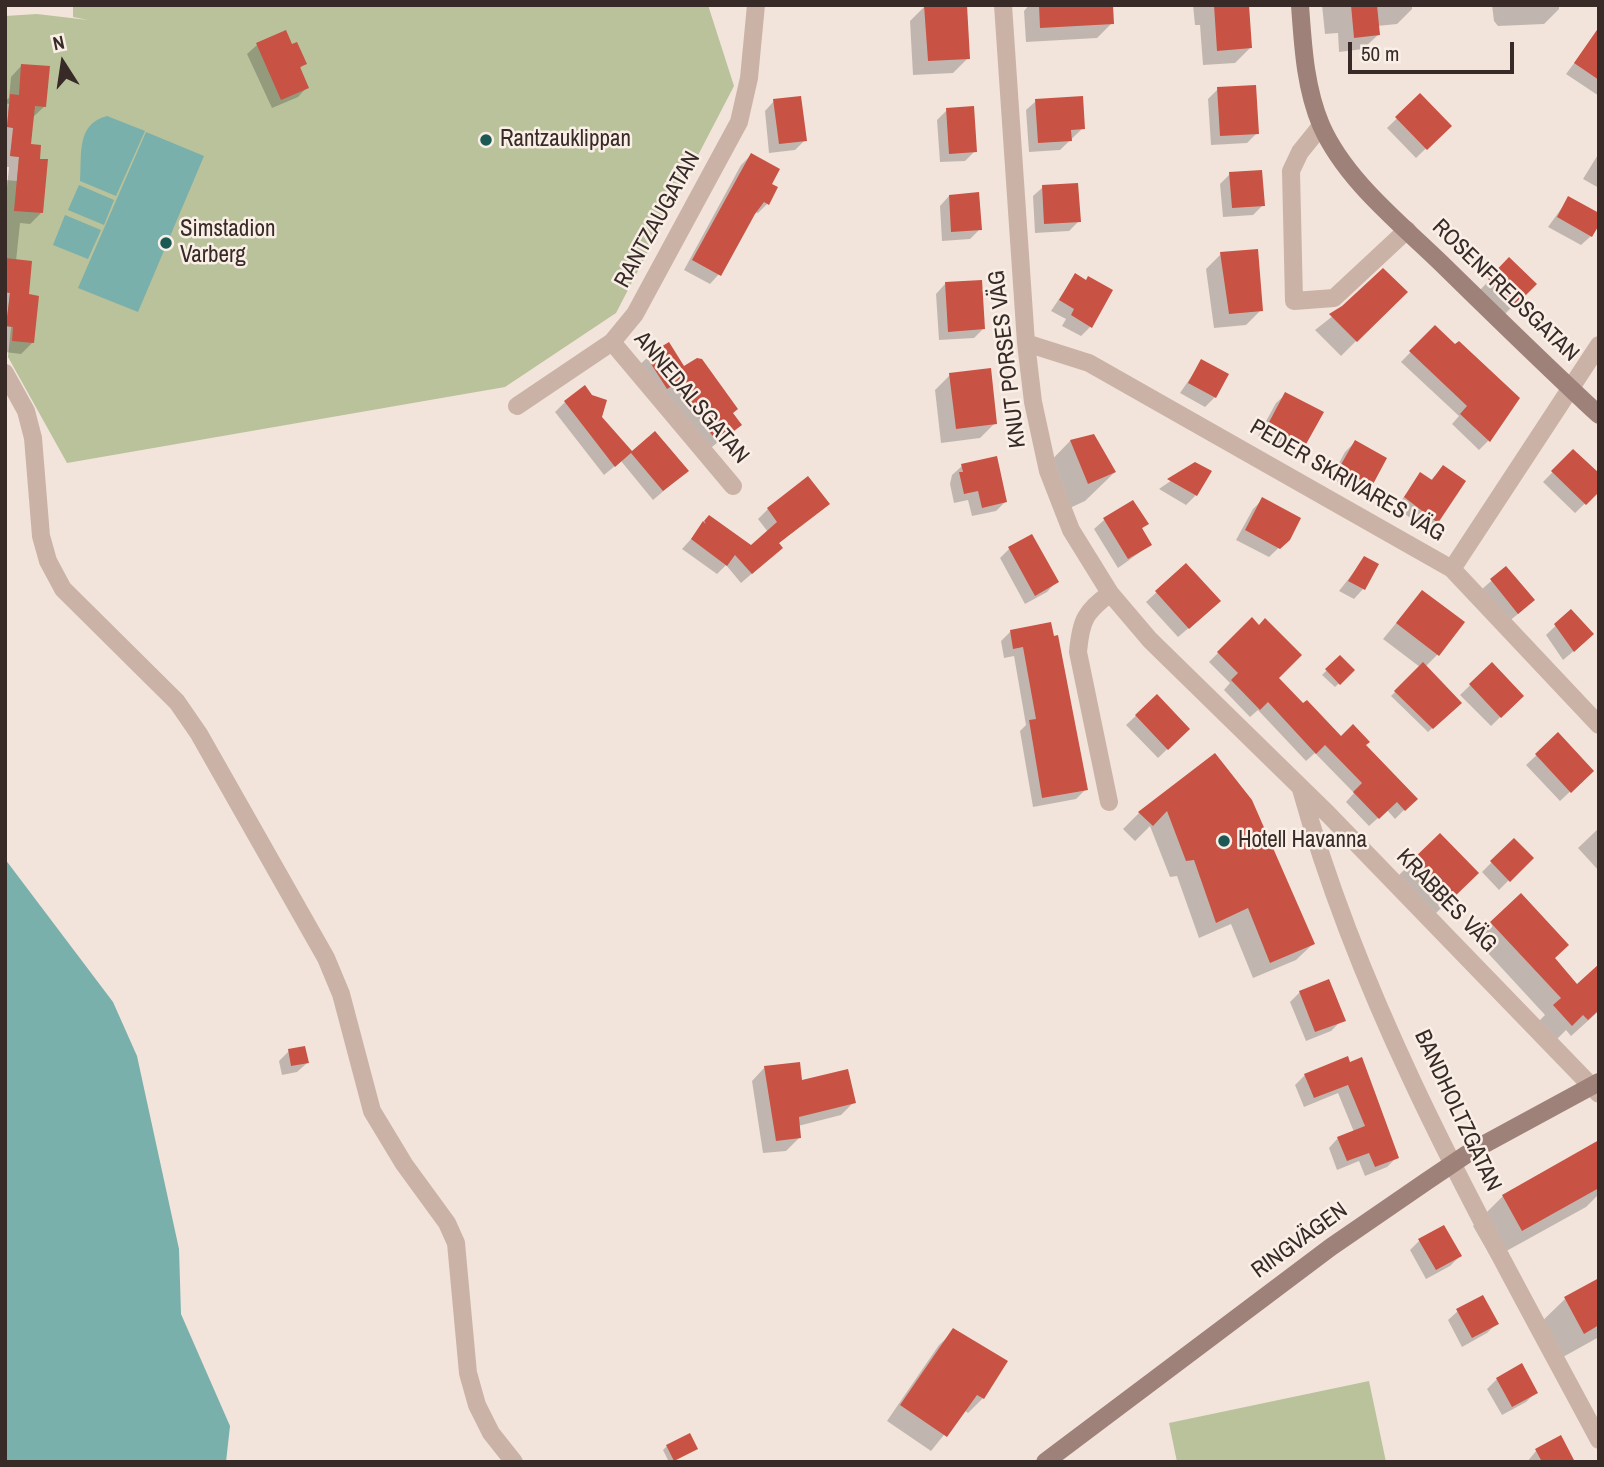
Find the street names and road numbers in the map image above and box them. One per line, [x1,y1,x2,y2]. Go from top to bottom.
street label: RANTZAUGATAN [609,147,707,293]
street label: ROSENFREDSGATAN [1426,214,1584,368]
street label: KNUT PORSES VÄG [983,269,1033,449]
street label: ANNEDALSGATAN [628,326,754,470]
street label: PEDER SKRIVARES VÄG [1245,414,1449,548]
street label: KRABBES VÄG [1390,844,1502,958]
street label: BANDHOLTZGATAN [1408,1026,1506,1196]
street label: RINGVÄGEN [1247,1197,1353,1285]

